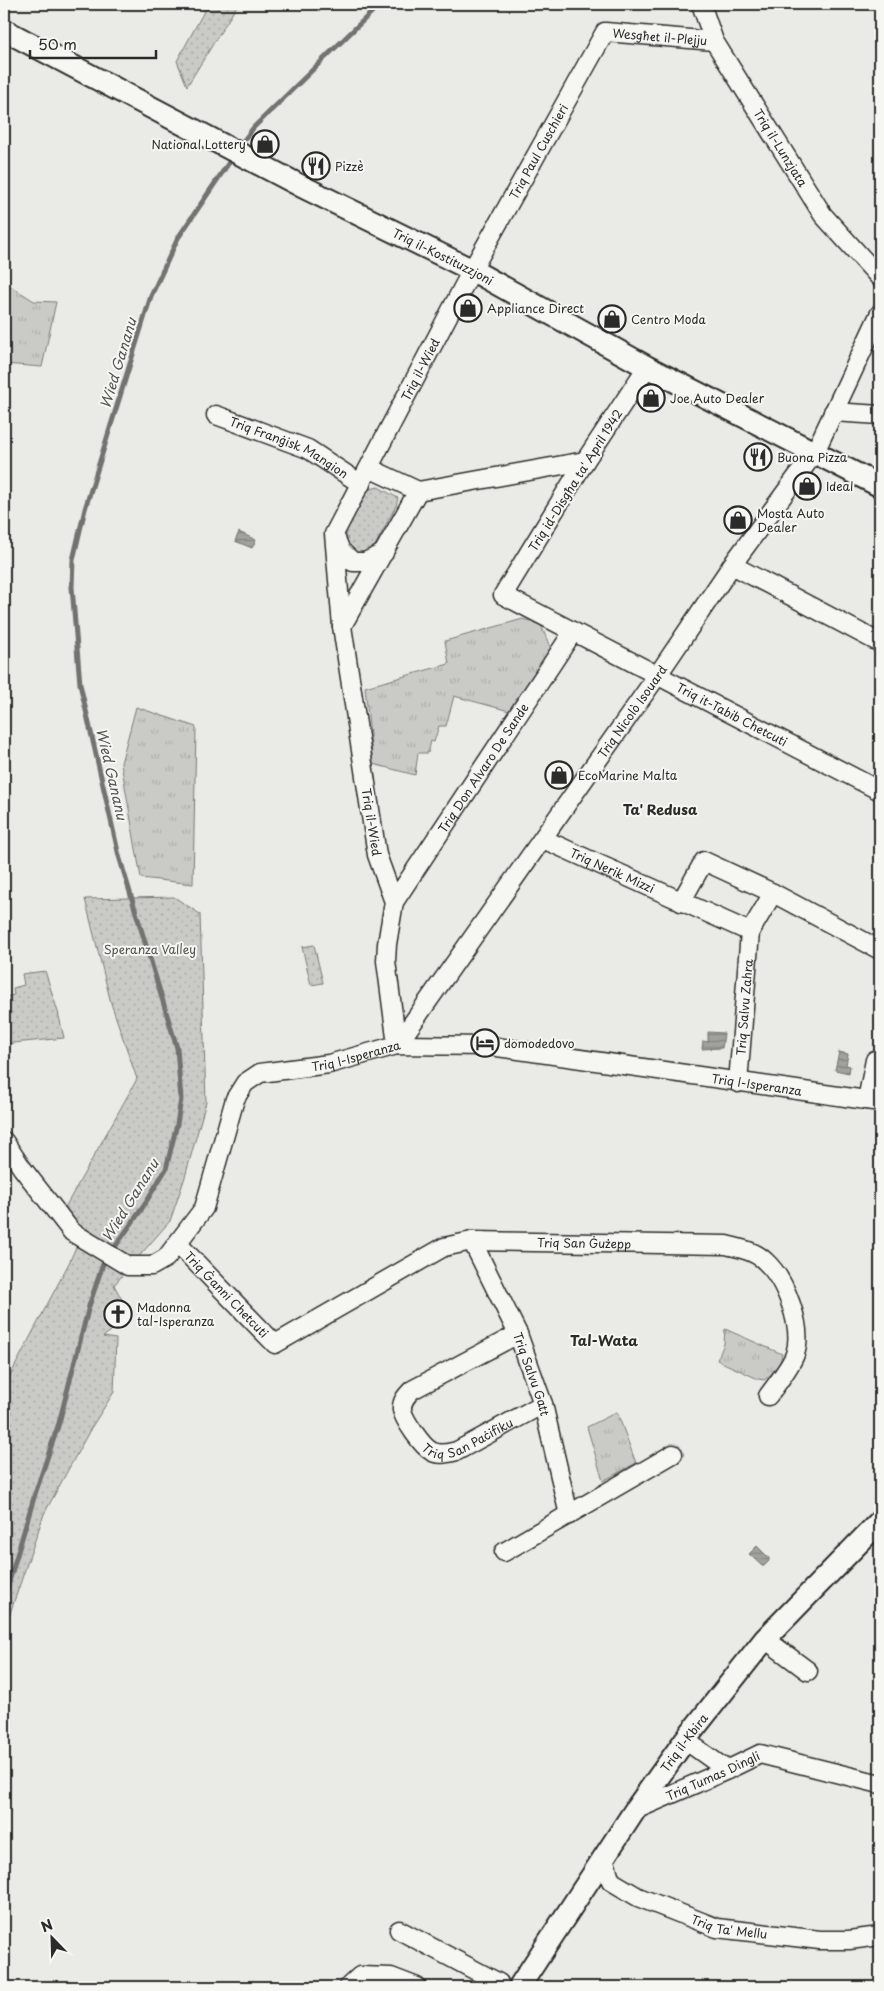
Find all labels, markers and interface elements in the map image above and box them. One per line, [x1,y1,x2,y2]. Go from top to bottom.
street label: Wesgħet il-Plejju [612,24,708,49]
scale bar [30,28,156,60]
text: 50 m [38,32,77,55]
street label: Triq Paul Cuschieri [504,101,572,202]
street label: Triq il-Lunzjata [750,105,812,190]
shop icon: National Lottery [250,129,280,159]
place label: National Lottery [151,135,246,153]
restaurant icon: Pizzè [301,151,331,181]
place label: Pizzè [335,157,364,175]
street label: Triq il-Kostituzzjoni [390,223,497,289]
shop icon: Appliance Direct [453,293,483,323]
place label: Appliance Direct [487,299,584,317]
shop icon: Centro Moda [597,304,627,334]
place label: Centro Moda [631,310,706,328]
water label: Wied Gananu [94,314,142,411]
street label: Triq il-Wied [396,334,444,404]
shop icon: Joe Auto Dealer [636,383,666,413]
place label: Joe Auto Dealer [670,389,765,407]
street label: Triq id-Disgħa ta' April 1942 [524,405,626,555]
street label: Triq Franġisk Mangion [227,412,352,482]
restaurant icon: Buona Pizza [743,442,773,472]
place label: Buona Pizza [777,448,848,466]
shop icon: Ideal [792,471,822,501]
place label: Ideal [826,477,853,495]
place label: Mosta Auto Dealer [757,504,825,536]
shop icon: Mosta Auto Dealer [723,505,753,535]
street label: Triq Nicolò Isouard [593,661,671,762]
street label: Triq it-Tabib Chetcuti [674,678,791,750]
street label: Triq Don Alvaro De Sande [433,699,533,836]
water label: Wied Gananu [91,726,133,823]
shop icon: EcoMarine Malta [544,760,574,790]
place label: EcoMarine Malta [578,766,678,784]
street label: Triq il-Wied [358,787,386,858]
district label: Ta' Redusa [623,799,698,820]
street label: Triq Nerik Mizzi [567,843,658,897]
park label: Speranza Valley [104,940,196,958]
street label: Triq Salvu Zahra [731,958,757,1056]
hotel icon: domodedovo [470,1028,500,1058]
place label: domodedovo [504,1034,575,1052]
street label: Triq l-Isperanza [311,1035,403,1075]
street label: Triq l-Isperanza [710,1069,804,1100]
water label: Wied Gananu [96,1154,164,1245]
street label: Triq San Ġużepp [537,1233,631,1253]
street label: Triq Ġanni Chetcuti [181,1247,273,1341]
place label: Madonna tal-Isperanza [137,1298,215,1330]
church icon: Madonna tal-Isperanza [103,1299,133,1329]
street label: Triq Salvu Gatt [509,1330,554,1418]
district label: Tal-Wata [570,1330,638,1351]
street label: Triq San Paċifiku [418,1413,516,1463]
street label: Triq il-Kbira [656,1709,712,1776]
street label: Triq Tumas Dingli [663,1746,763,1805]
street label: Triq Ta' Mellu [688,1910,768,1943]
north arrow [28,1914,78,1964]
text: N [38,1914,56,1937]

